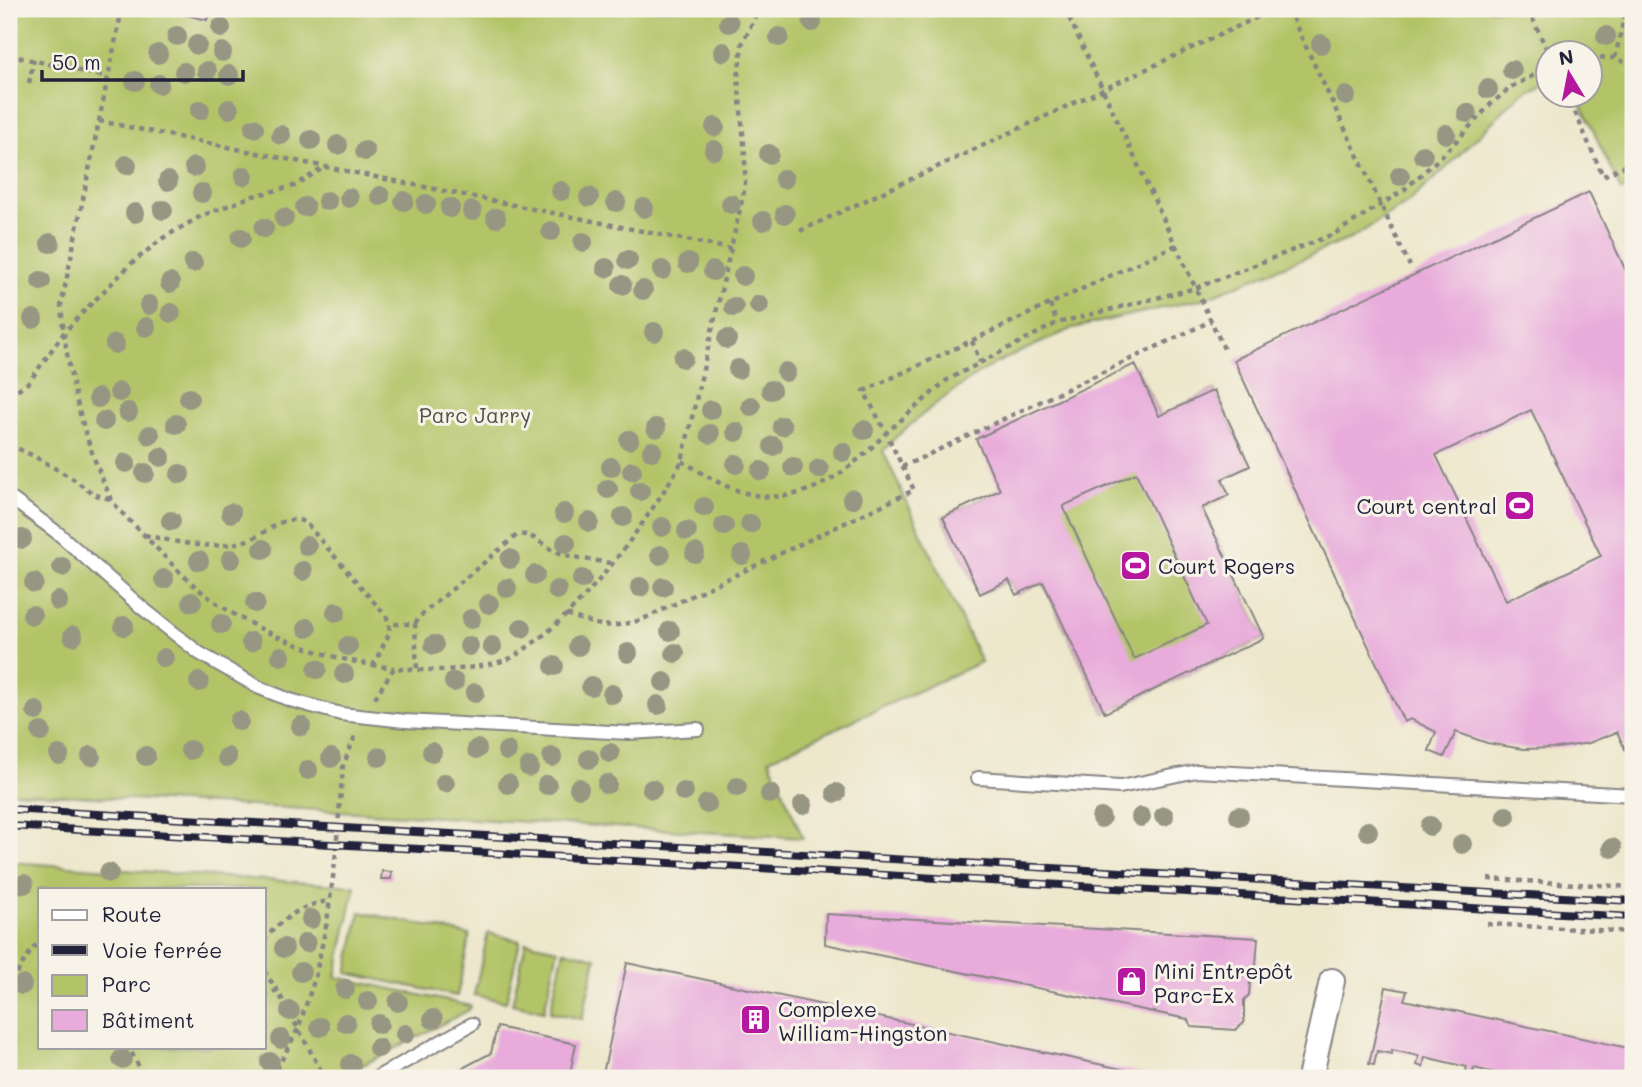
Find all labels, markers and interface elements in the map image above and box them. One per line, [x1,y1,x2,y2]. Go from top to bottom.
scale bar [42,38,243,82]
north arrow [1534,38,1604,108]
text: N [1557,43,1575,70]
text: 50 m [52,48,101,75]
park label: Parc Jarry [419,401,531,428]
sports icon: Court central [1503,488,1537,522]
place label: Court central [1356,492,1497,519]
sports icon: Court Rogers [1118,548,1152,582]
place label: Court Rogers [1158,552,1295,579]
legend [38,888,266,1048]
text: Route [102,900,162,927]
text: Voie ferrée [102,936,222,963]
place label: Mini Entrepôt Parc-Ex [1154,957,1293,1008]
shop icon: Mini Entrepôt Parc-Ex [1114,965,1148,999]
text: Parc [102,970,151,997]
place label: Complexe William-Hingston [778,995,947,1046]
building icon: Complexe William-Hingston [738,1003,772,1037]
text: Bâtiment [102,1006,194,1033]

